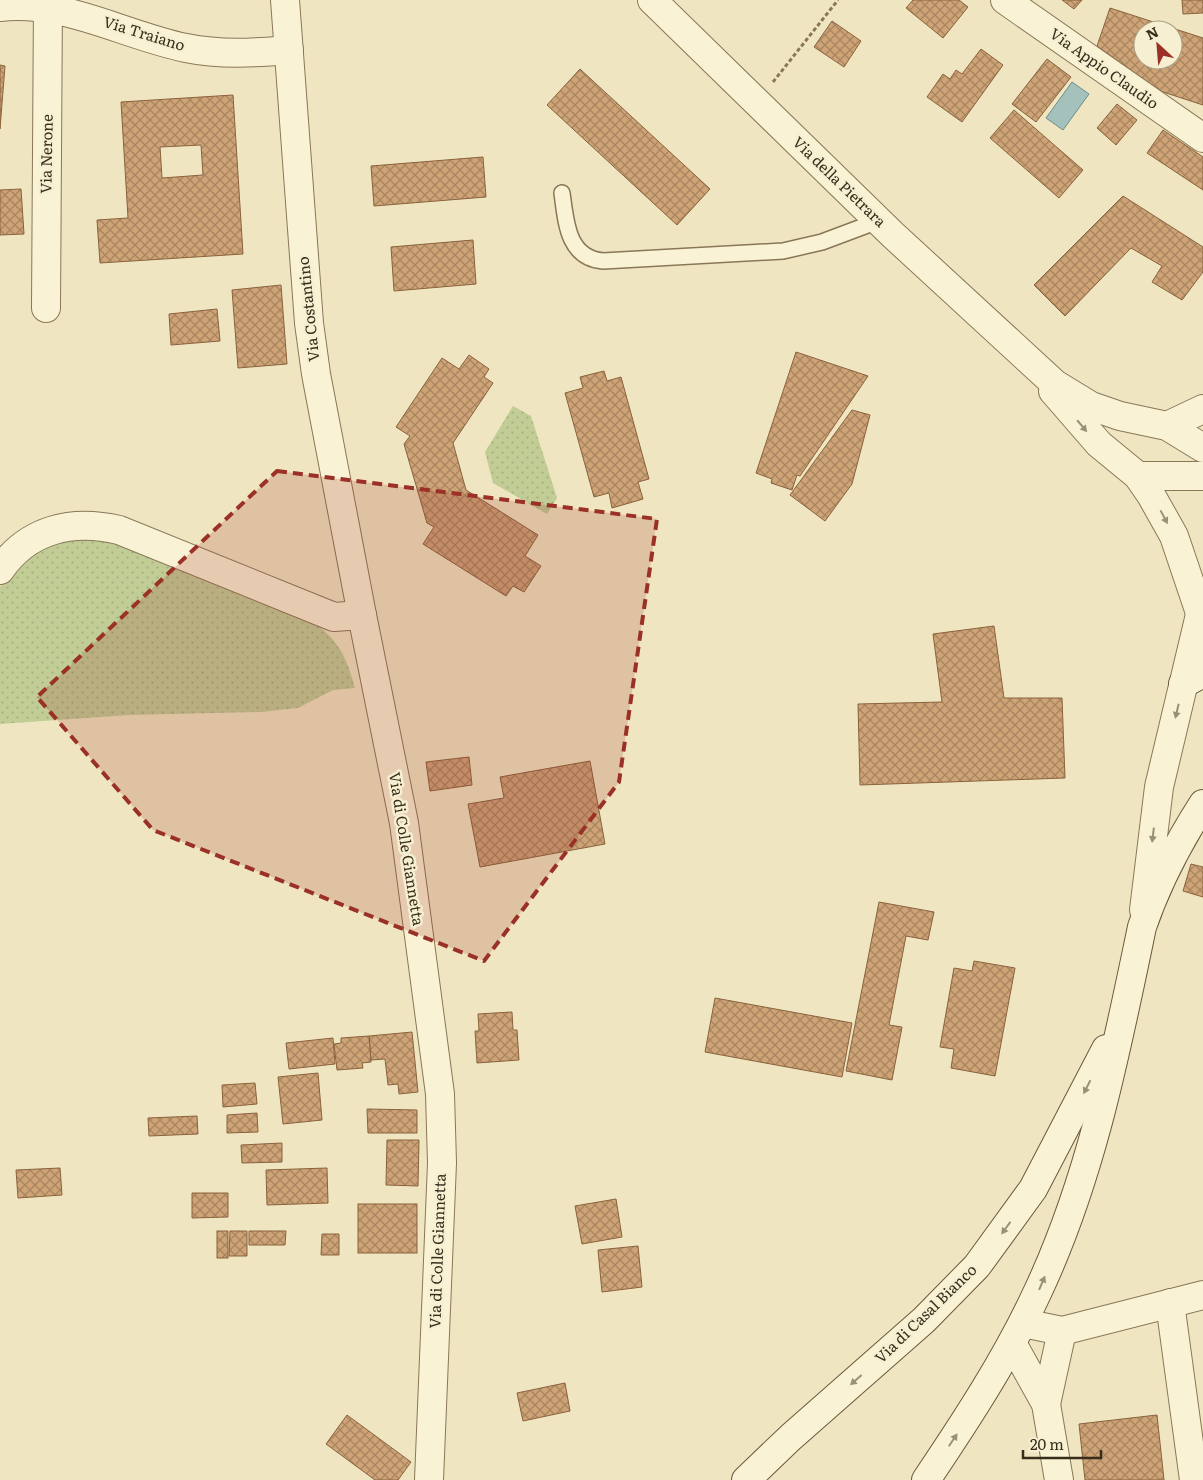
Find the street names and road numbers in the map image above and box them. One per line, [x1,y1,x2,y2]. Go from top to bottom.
street label: Via Traiano [101,9,188,56]
street label: Via Appio Claudio [1046,22,1164,114]
street label: Via Nerone [33,114,58,194]
street label: Via della Pietrara [788,130,893,232]
street label: Via Costantino [291,255,324,363]
street label: Via di Colle Giannetta [384,770,431,928]
street label: Via di Colle Giannetta [422,1172,451,1329]
street label: Via di Casal Bianco [869,1258,981,1368]

